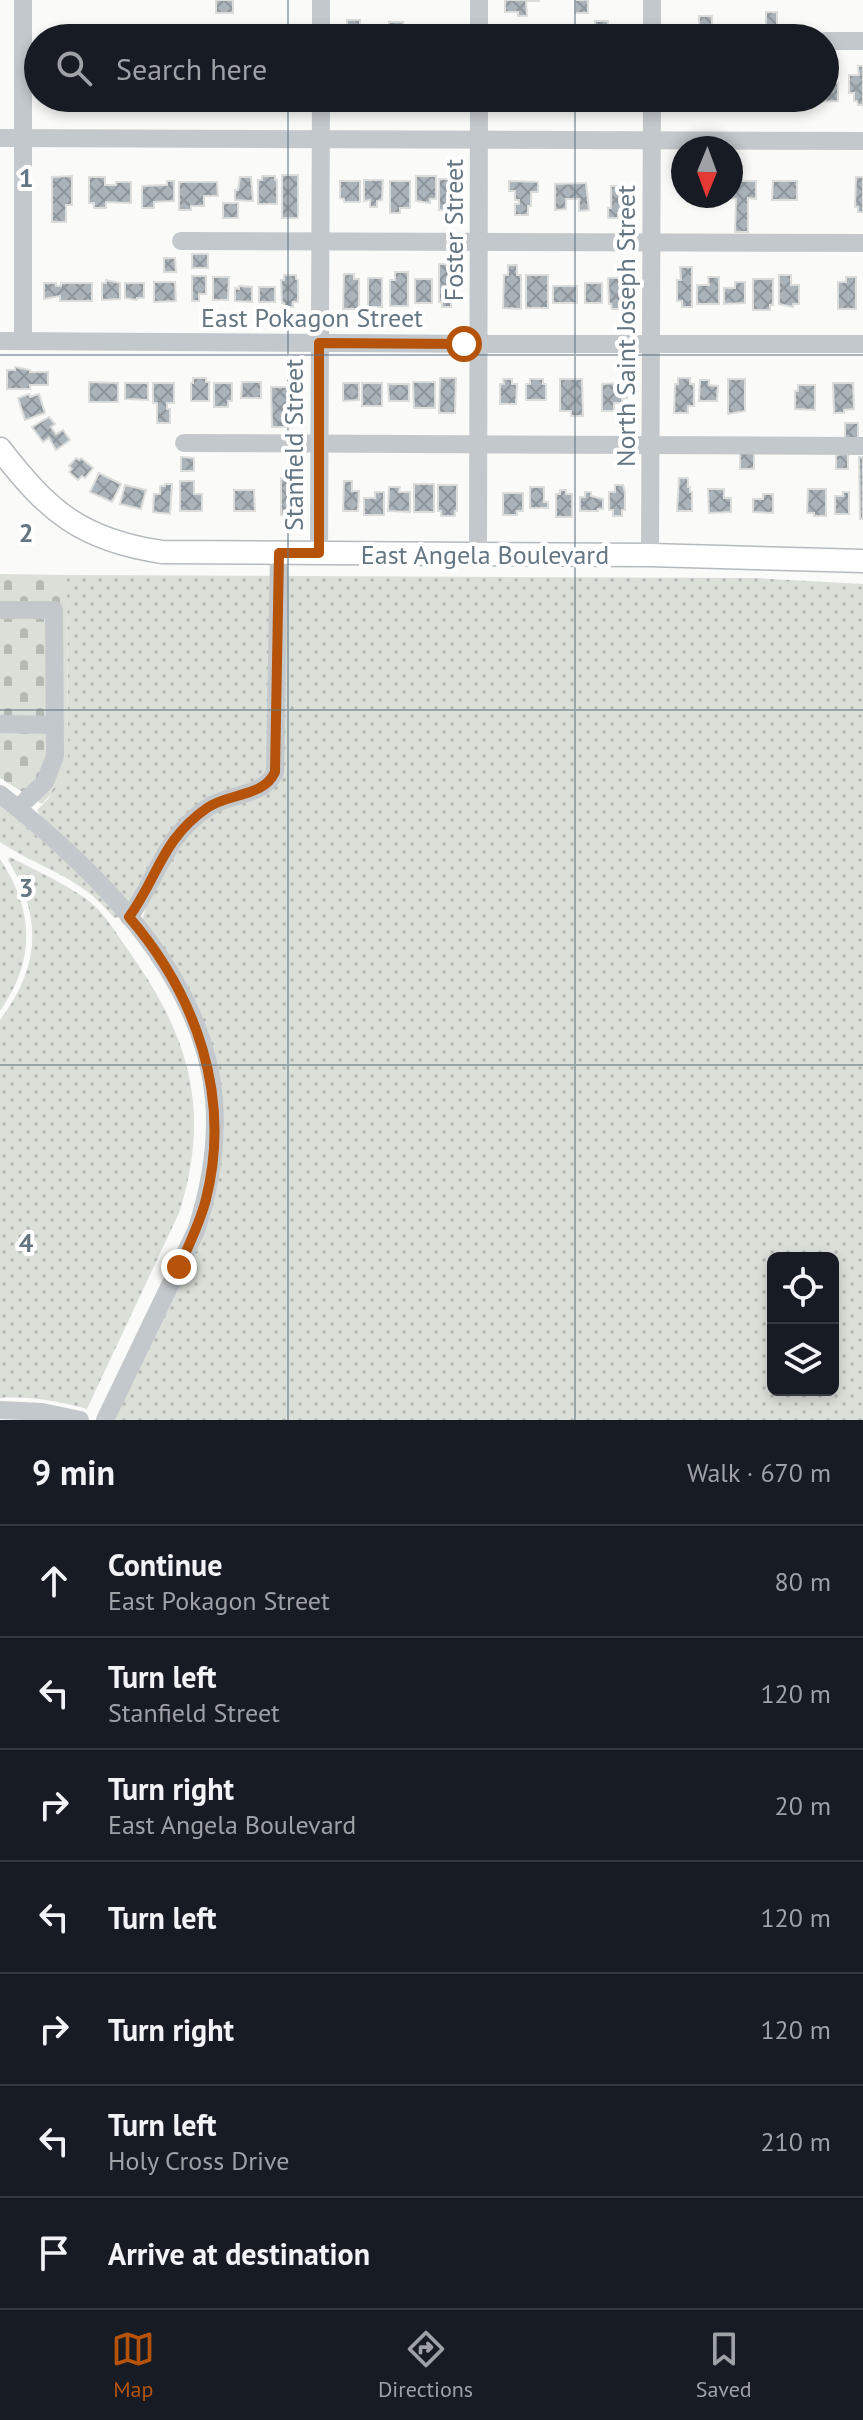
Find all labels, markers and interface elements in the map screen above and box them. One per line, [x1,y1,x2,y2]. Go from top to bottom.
search box [24,24,839,112]
icon: search [52,46,96,90]
text: Search here [116,49,267,88]
north arrow [671,136,743,208]
street label: Foster Street [437,159,470,301]
text: 1 [19,161,33,194]
street label: North Saint Joseph Street [609,185,642,467]
street label: East Pokagon Street [201,301,423,334]
route start [446,326,482,362]
street label: Stanfield Street [277,359,310,531]
text: 2 [19,516,33,549]
street label: East Angela Boulevard [361,538,609,571]
text: 3 [19,871,33,904]
text: 4 [19,1226,34,1259]
route end [161,1249,197,1285]
map controls [767,1252,839,1396]
button: locate [767,1252,839,1324]
button: layers [767,1324,839,1396]
text: 9 min [32,1450,115,1494]
text: Walk · 670 m [687,1456,831,1489]
text: Continue [108,1545,222,1584]
icon: ahead [32,1559,76,1603]
text: 80 m [775,1565,831,1598]
text: East Pokagon Street [108,1584,330,1617]
text: Turn left [108,1657,216,1696]
icon: left [32,1671,76,1715]
text: 120 m [760,1677,831,1710]
text: Stanfield Street [108,1696,280,1729]
text: Turn right [108,1769,234,1808]
icon: right [32,1783,76,1827]
text: 20 m [775,1789,831,1822]
text: East Angela Boulevard [108,1808,356,1841]
icon: left [32,1895,76,1939]
text: Turn left [108,1898,216,1937]
text: 120 m [760,1901,831,1934]
icon: right [32,2007,76,2051]
text: Turn right [108,2010,234,2049]
text: 120 m [760,2013,831,2046]
text: Turn left [108,2105,216,2144]
icon: left [32,2119,76,2163]
text: 210 m [760,2125,831,2158]
text: Holy Cross Drive [108,2144,289,2177]
icon: arrive [32,2231,76,2275]
text: Arrive at destination [108,2234,370,2273]
tab: Map [111,2327,155,2403]
tab: Directions [378,2327,473,2403]
tab: Saved [696,2327,752,2403]

